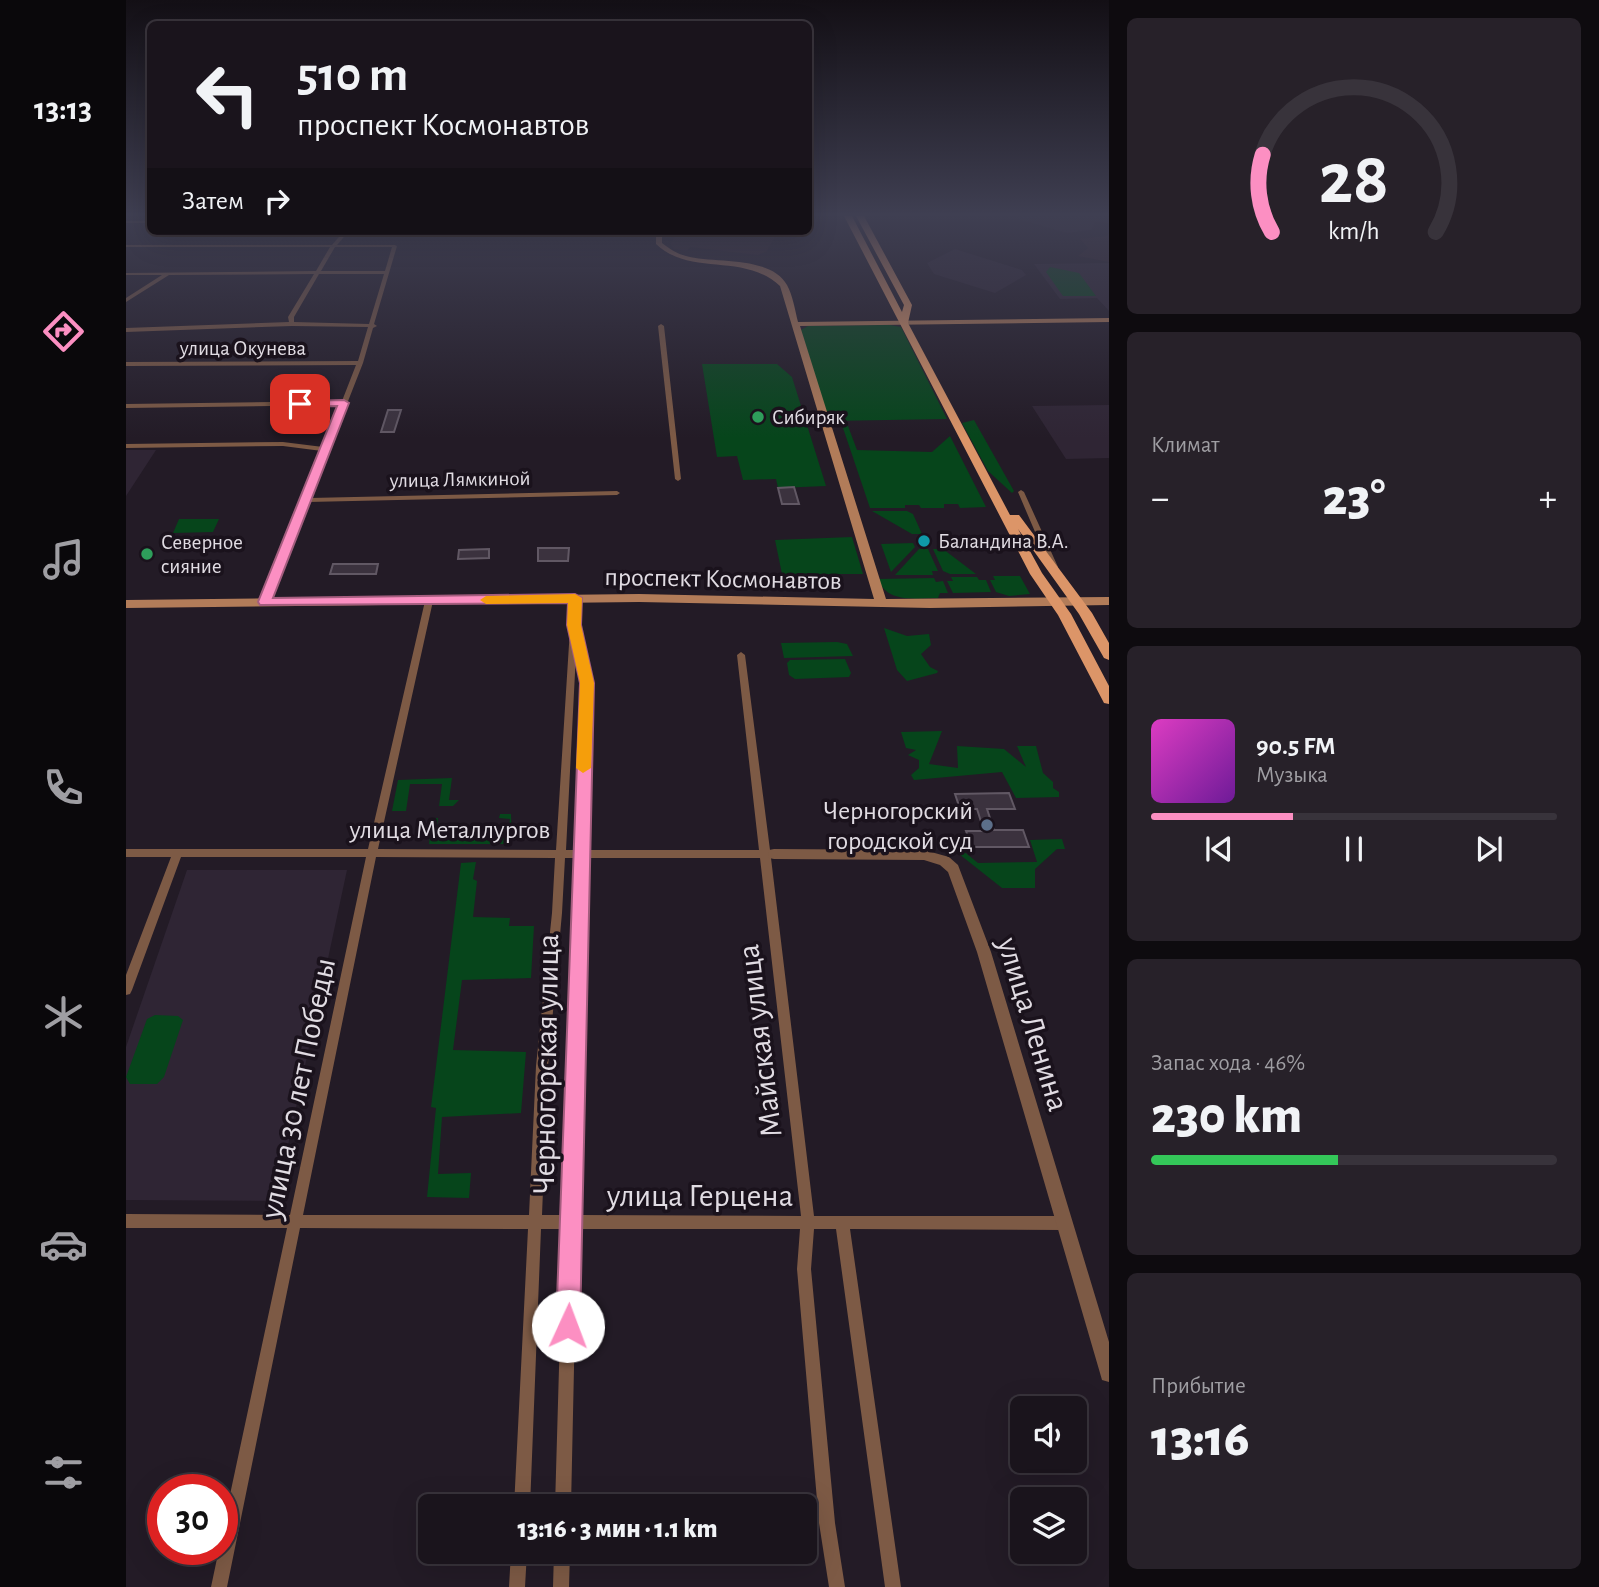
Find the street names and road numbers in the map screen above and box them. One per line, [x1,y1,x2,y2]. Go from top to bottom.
street label: улица Окунева [179,338,307,359]
street label: улица Лямкиной [388,468,531,491]
street label: проспект Космонавтов [604,564,842,594]
street label: улица Металлургов [349,817,550,843]
street label: Черногорская улица [528,933,564,1195]
street label: улица Ленина [991,933,1075,1115]
street label: Майская улица [732,942,788,1139]
street label: улица 30 лет Победы [255,955,341,1222]
street label: улица Герцена [606,1180,793,1212]

